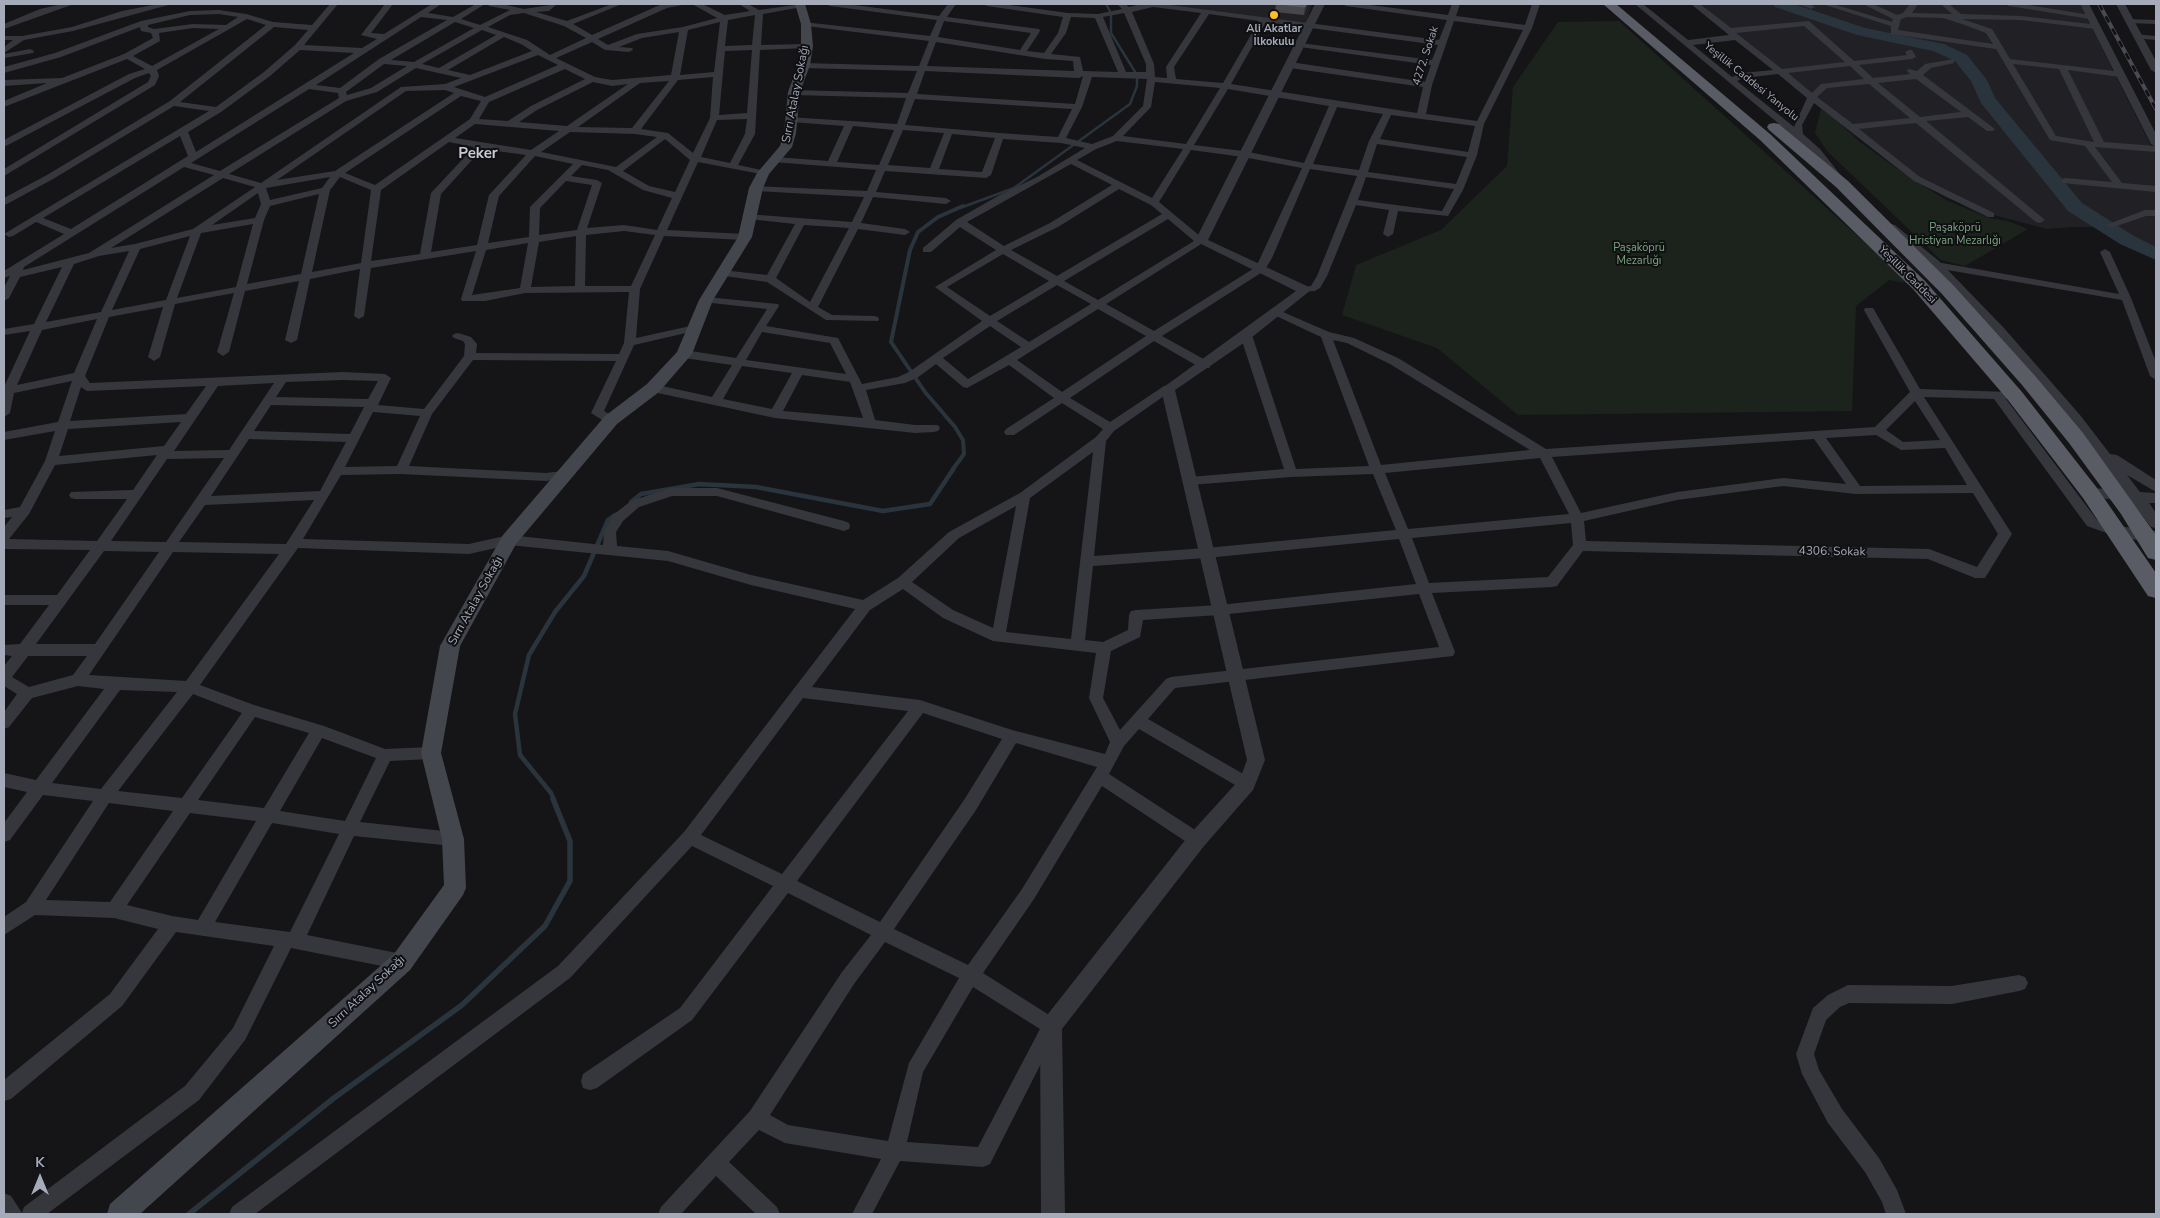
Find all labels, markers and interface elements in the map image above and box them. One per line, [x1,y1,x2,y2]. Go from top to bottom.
marker: Ali Akatlar İlkokulu [1268,9,1280,21]
place label: Ali Akatlar İlkokulu [1246,22,1302,48]
street label: 4272. Sokak [1410,25,1442,87]
street label: Yeşillik Caddesi Yanyolu [1701,40,1801,124]
street label: Sırrı Atalay Sokağı [779,44,813,144]
district label: Peker [458,145,498,163]
park label: Paşaköprü Hristiyan Mezarlığı [1909,221,2001,247]
park label: Paşaköprü Mezarlığı [1613,241,1665,267]
street label: Yeşillik Caddesi [1875,243,1939,307]
street label: 4306. Sokak [1798,544,1866,560]
street label: Sırrı Atalay Sokağı [446,554,506,648]
street label: Sırrı Atalay Sokağı [326,953,408,1031]
north arrow [15,1153,65,1203]
text: K [35,1153,45,1172]

